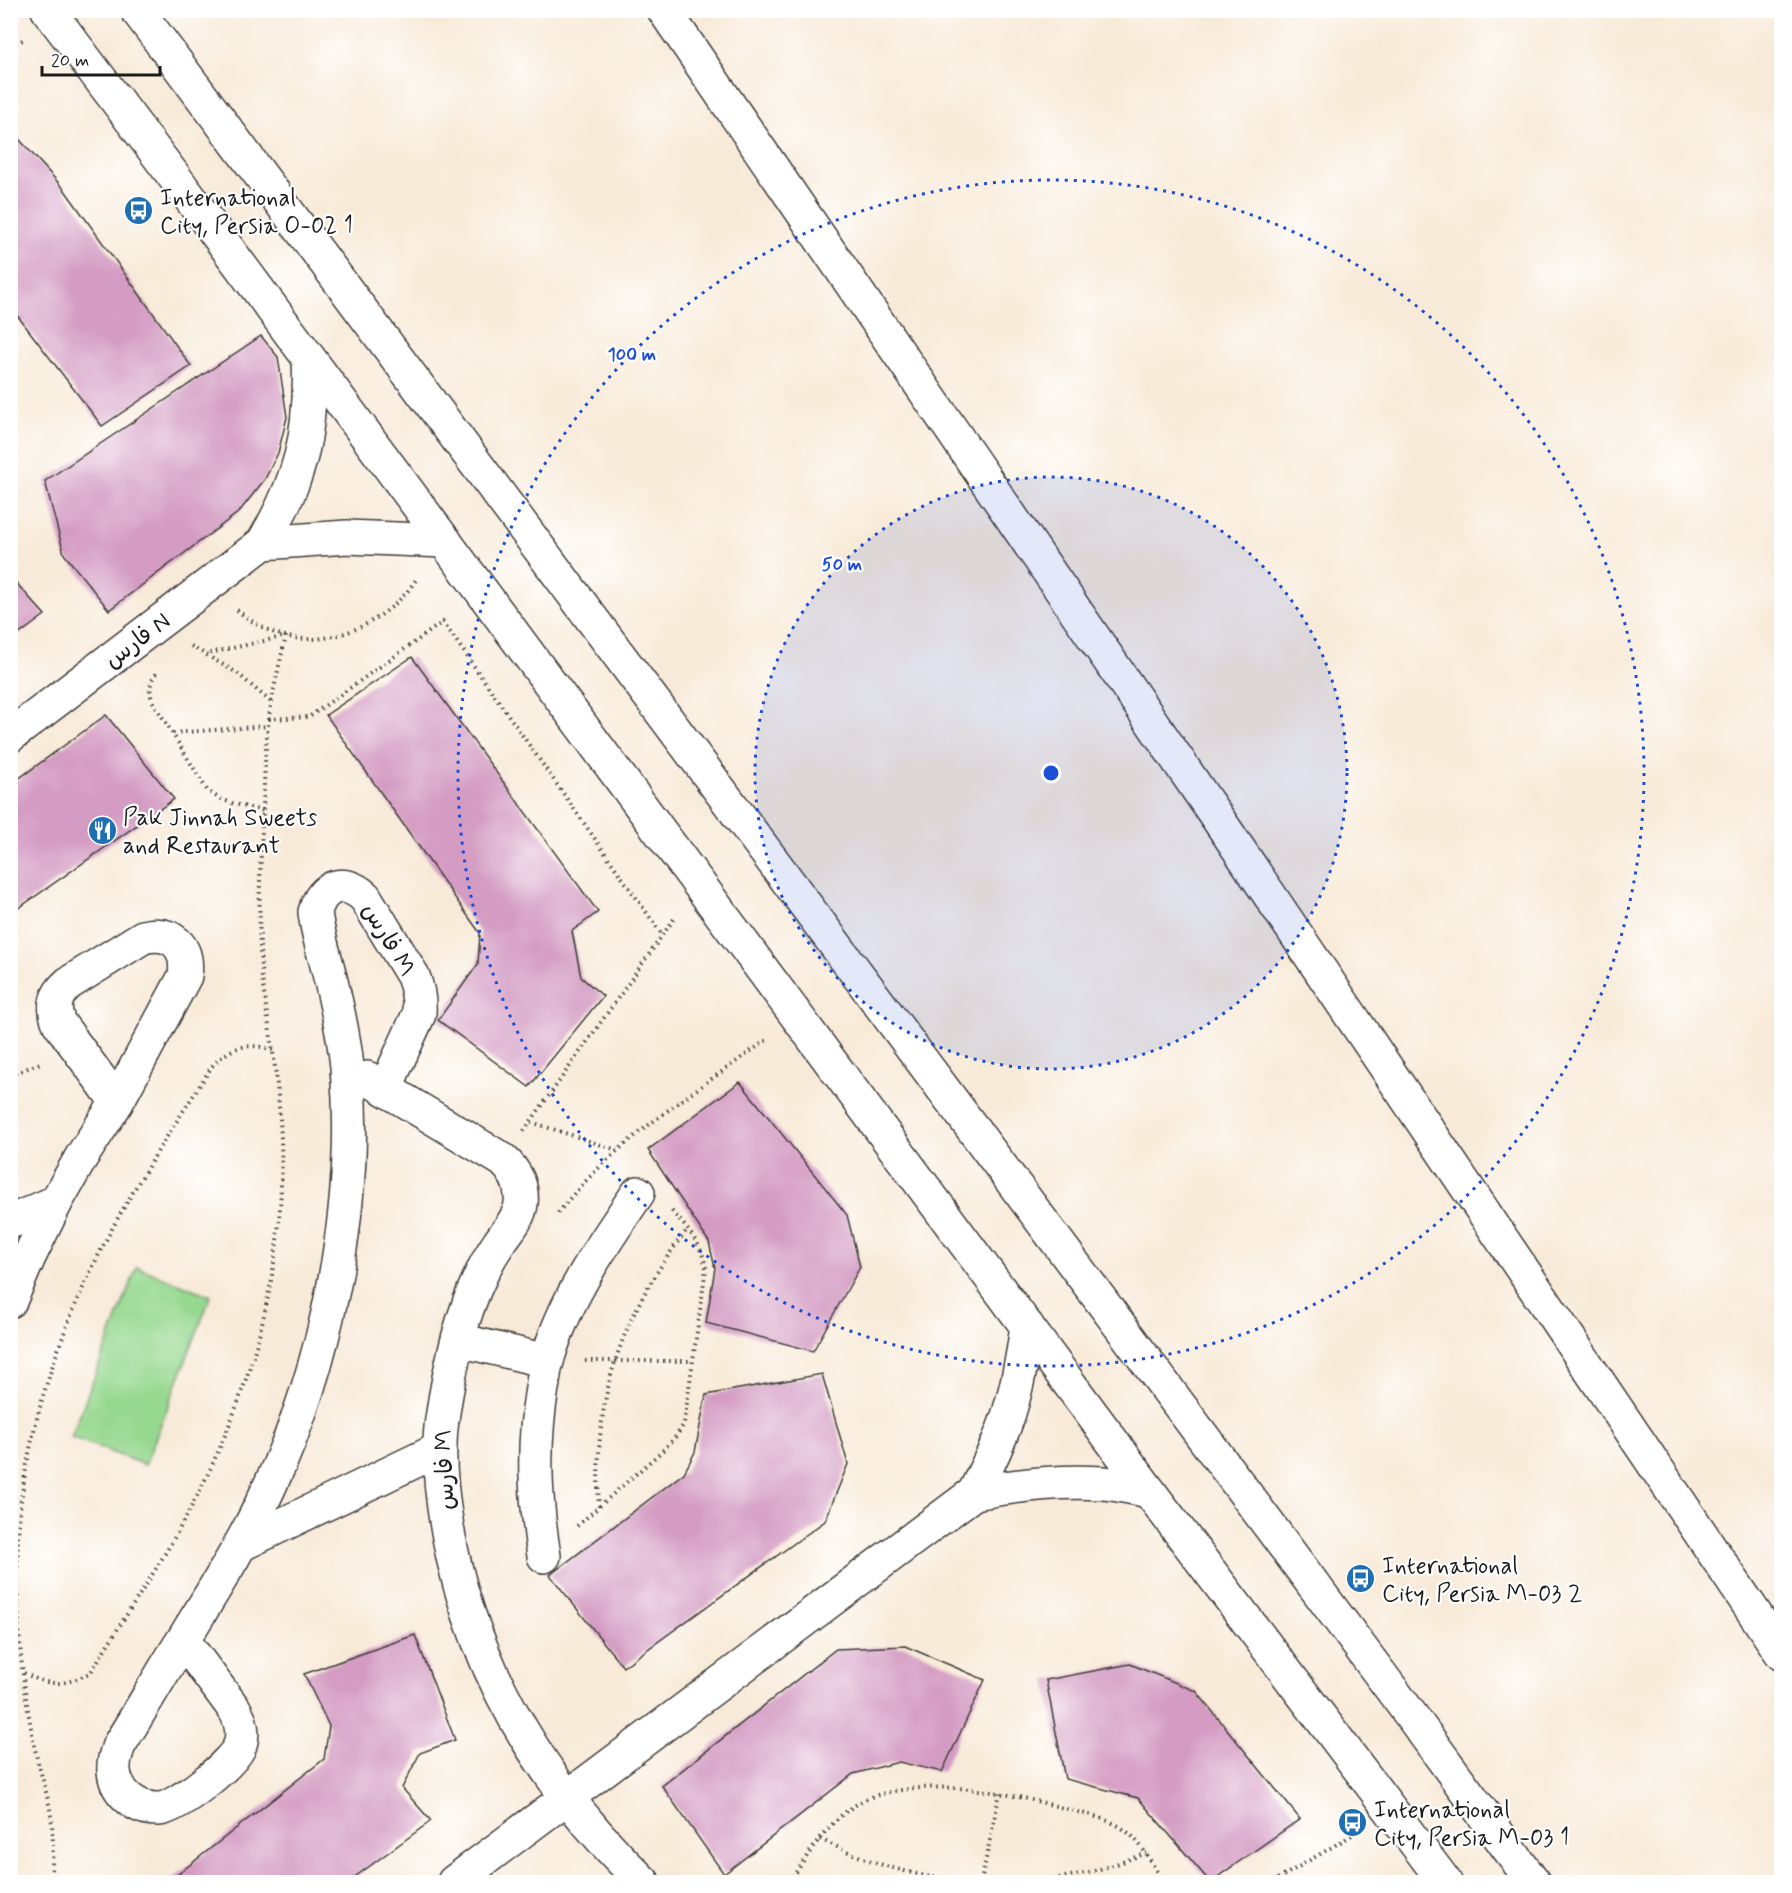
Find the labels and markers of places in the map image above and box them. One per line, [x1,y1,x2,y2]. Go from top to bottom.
place label: International City, Persia O-02 1 [160,183,353,242]
bus stop icon: International City, Persia O-02 1 [123,195,155,227]
centre of rings [1041,763,1061,783]
place label: Pak Jinnah Sweets and Restaurant [123,803,318,862]
restaurant icon: Pak Jinnah Sweets and Restaurant [86,815,118,847]
place label: International City, Persia M-03 2 [1382,1551,1582,1610]
bus stop icon: International City, Persia M-03 2 [1345,1563,1377,1595]
place label: International City, Persia M-03 1 [1374,1795,1569,1854]
bus stop icon: International City, Persia M-03 1 [1337,1807,1369,1839]

